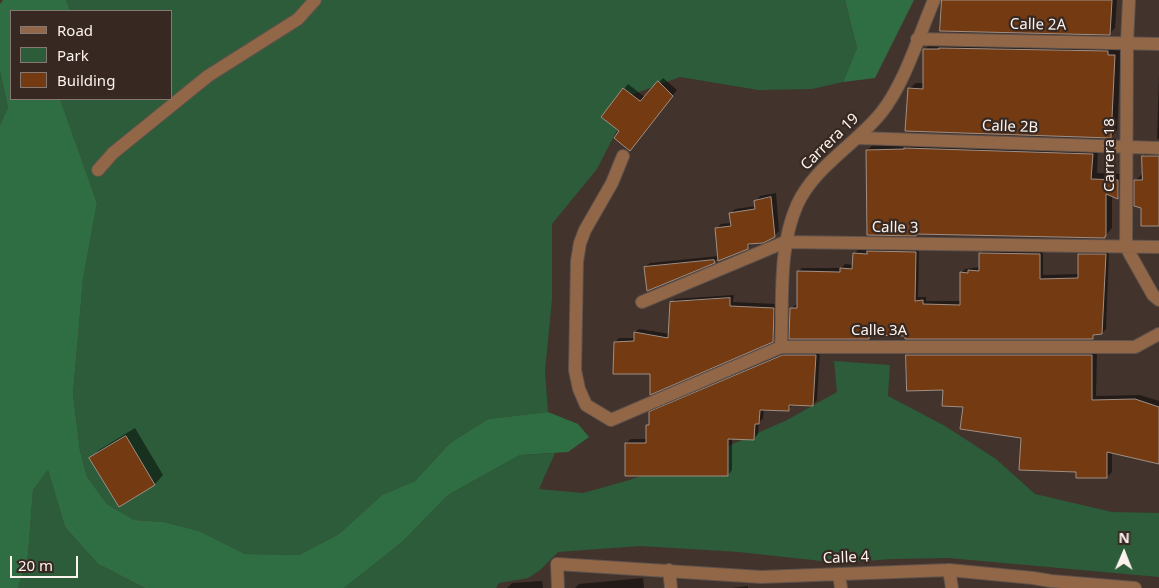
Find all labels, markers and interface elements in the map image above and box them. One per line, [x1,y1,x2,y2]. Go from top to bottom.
legend [10,10,172,100]
street label: Calle 2A [1010,16,1066,34]
text: Road [57,20,93,40]
text: Park [57,45,89,65]
text: Building [57,70,115,90]
street label: Carrera 19 [797,110,863,174]
street label: Calle 2B [982,117,1038,137]
street label: Carrera 18 [1101,118,1119,192]
street label: Calle 3 [872,219,918,237]
street label: Calle 3A [851,322,907,340]
north arrow [1099,528,1149,578]
text: N [1118,528,1130,547]
scale bar [12,546,80,578]
street label: Calle 4 [822,548,870,568]
text: 20 m [18,555,53,575]

